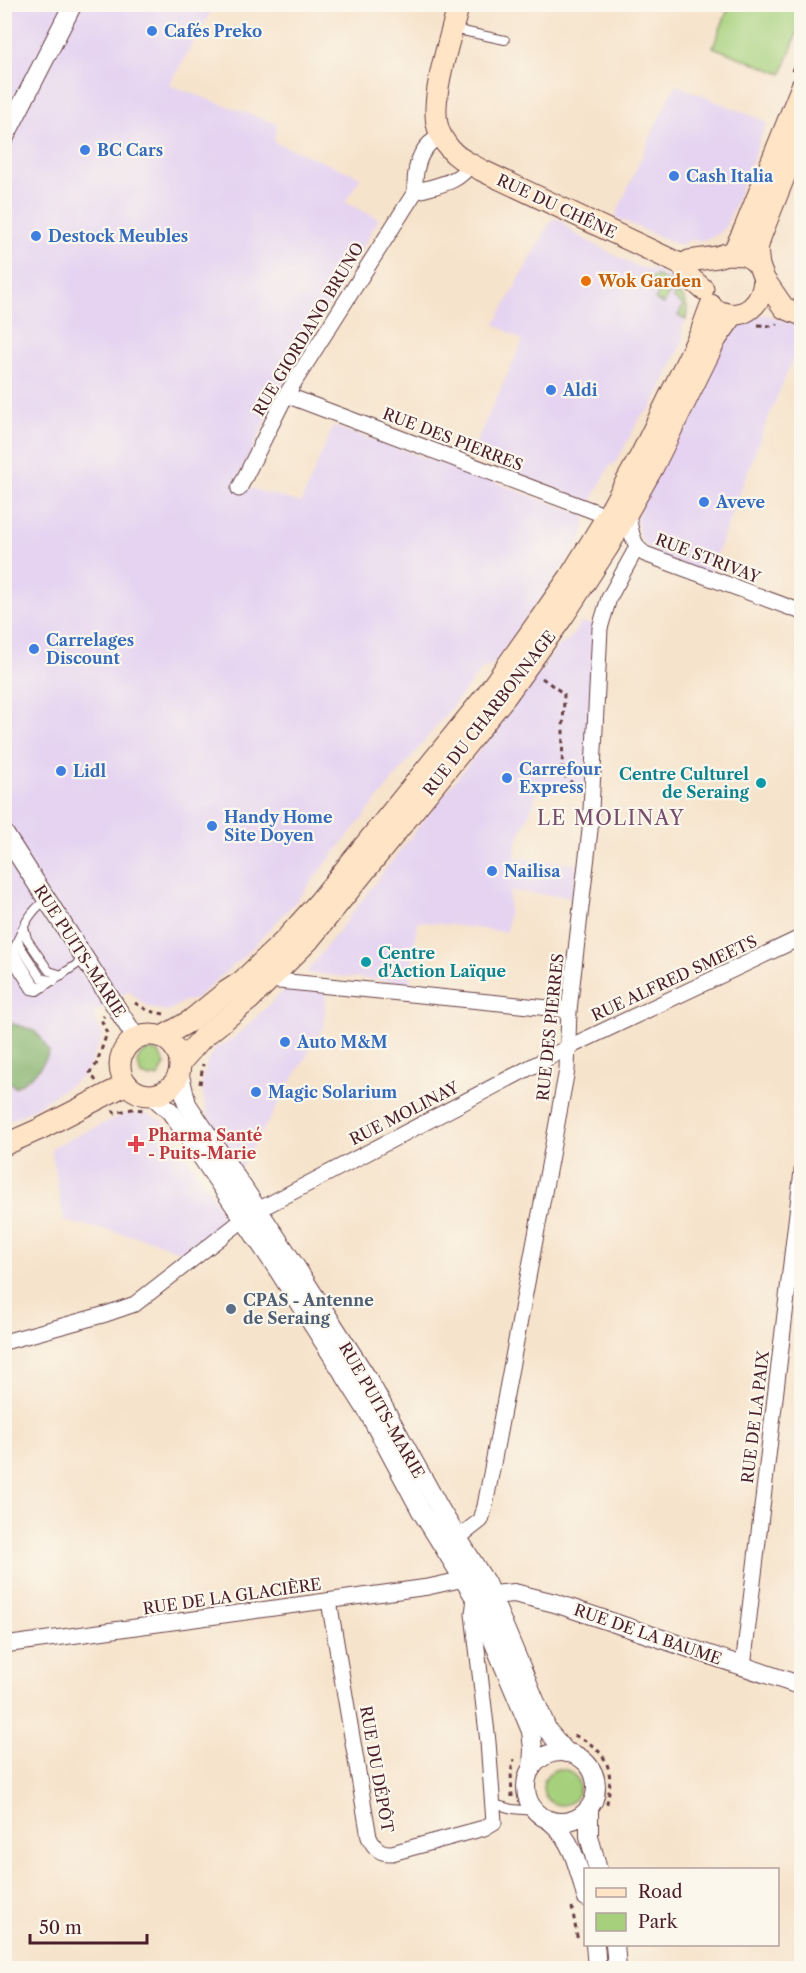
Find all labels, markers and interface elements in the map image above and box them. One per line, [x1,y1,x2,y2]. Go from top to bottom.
place label: Cafés Preko [164,21,262,41]
marker: Cafés Preko [145,24,159,38]
place label: BC Cars [97,140,163,160]
marker: BC Cars [78,143,92,157]
place label: Cash Italia [686,166,774,186]
street label: RUE DU CHÊNE [494,169,620,243]
marker: Cash Italia [667,169,681,183]
place label: Destock Meubles [48,226,188,246]
marker: Destock Meubles [29,229,43,243]
street label: RUE GIORDANO BRUNO [248,239,368,419]
place label: Wok Garden [597,271,702,291]
marker: Wok Garden [579,274,593,288]
place label: Aldi [562,380,598,400]
marker: Aldi [544,383,558,397]
street label: RUE DES PIERRES [380,403,526,475]
place label: Aveve [715,492,765,512]
marker: Aveve [697,495,711,509]
street label: RUE STRIVAY [653,529,764,587]
street label: RUE DU CHARBONNAGE [418,626,560,800]
place label: Carrelages Discount [46,630,134,668]
marker: Carrelages Discount [27,642,41,656]
place label: Carrefour Express [519,759,601,797]
place label: Lidl [73,761,106,781]
marker: Lidl [54,764,68,778]
place label: Centre Culturel de Seraing [619,764,750,802]
marker: Carrefour Express [500,771,514,785]
marker: Centre Culturel de Seraing [754,776,768,790]
district label: LE MOLINAY [537,806,685,830]
place label: Handy Home Site Doyen [224,807,333,845]
marker: Handy Home Site Doyen [205,819,219,833]
place label: Nailisa [504,861,561,881]
marker: Nailisa [485,864,499,878]
street label: RUE PUITS-MARIE [30,881,130,1021]
street label: RUE ALFRED SMEETS [588,931,760,1025]
place label: Centre d'Action Laïque [378,943,507,981]
street label: RUE DES PIERRES [532,952,568,1102]
marker: Centre d'Action Laïque [359,955,373,969]
place label: Auto M&M [296,1032,387,1052]
marker: Auto M&M [278,1035,292,1049]
street label: RUE MOLINAY [346,1077,463,1149]
place label: Magic Solarium [268,1082,397,1102]
marker: Magic Solarium [249,1085,263,1099]
place label: Pharma Santé - Puits-Marie [148,1125,263,1163]
marker: Pharma Santé - Puits-Marie [129,1137,143,1151]
place label: CPAS - Antenne de Seraing [243,1290,374,1328]
marker: CPAS - Antenne de Seraing [224,1302,238,1316]
street label: RUE PUITS-MARIE [335,1338,429,1482]
street label: RUE DE LA PAIX [737,1349,773,1484]
street label: RUE DE LA GLACIÈRE [141,1574,323,1618]
street label: RUE DE LA BAUME [572,1599,724,1669]
street label: RUE DU DÉPÔT [356,1704,398,1834]
legend [584,1868,779,1946]
text: Road [638,1881,683,1903]
scale bar [30,1907,147,1945]
text: Park [638,1911,679,1933]
text: 50 m [39,1917,82,1939]

